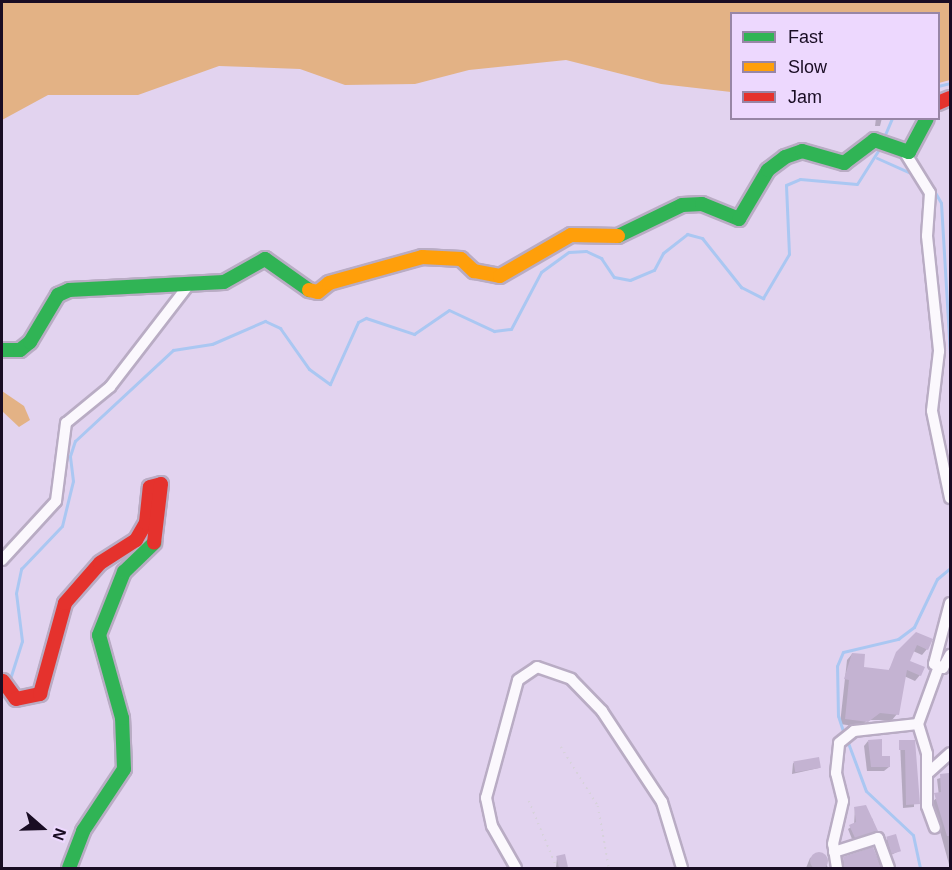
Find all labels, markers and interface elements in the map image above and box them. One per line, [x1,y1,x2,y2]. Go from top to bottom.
legend [730,12,940,120]
text: Fast [788,27,823,47]
text: Slow [788,57,827,77]
text: Jam [788,87,822,107]
north arrow [12,798,72,858]
text: N [49,826,69,843]

